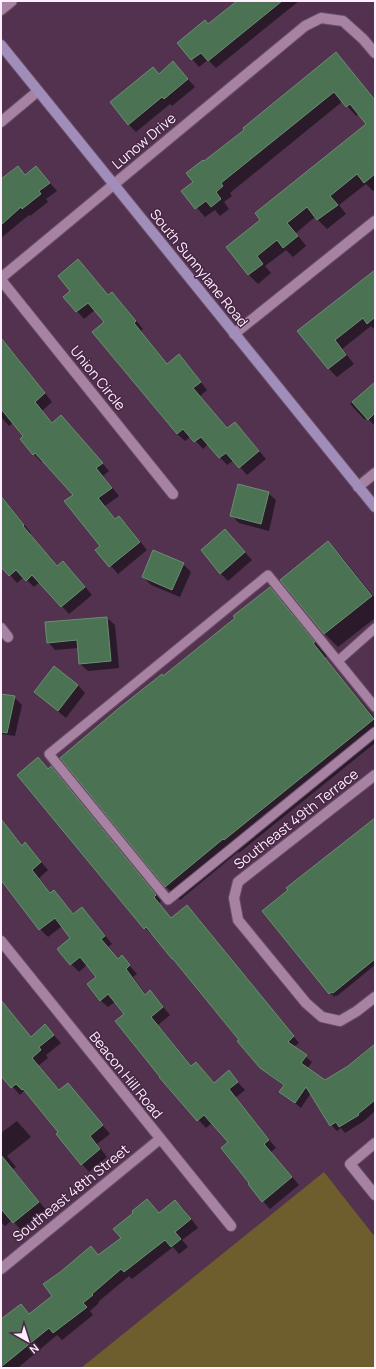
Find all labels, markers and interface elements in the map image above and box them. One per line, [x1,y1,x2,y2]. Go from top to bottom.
street label: Lunow Drive [108,108,180,173]
street label: South Sunnylane Road [146,205,253,330]
street label: Union Circle [66,341,130,414]
street label: Southeast 49th Terrace [230,764,362,873]
street label: Beacon Hill Road [85,1027,167,1122]
street label: Southeast 48th Street [8,1139,133,1246]
north arrow [8,1321,48,1361]
text: N [27,1341,42,1358]

